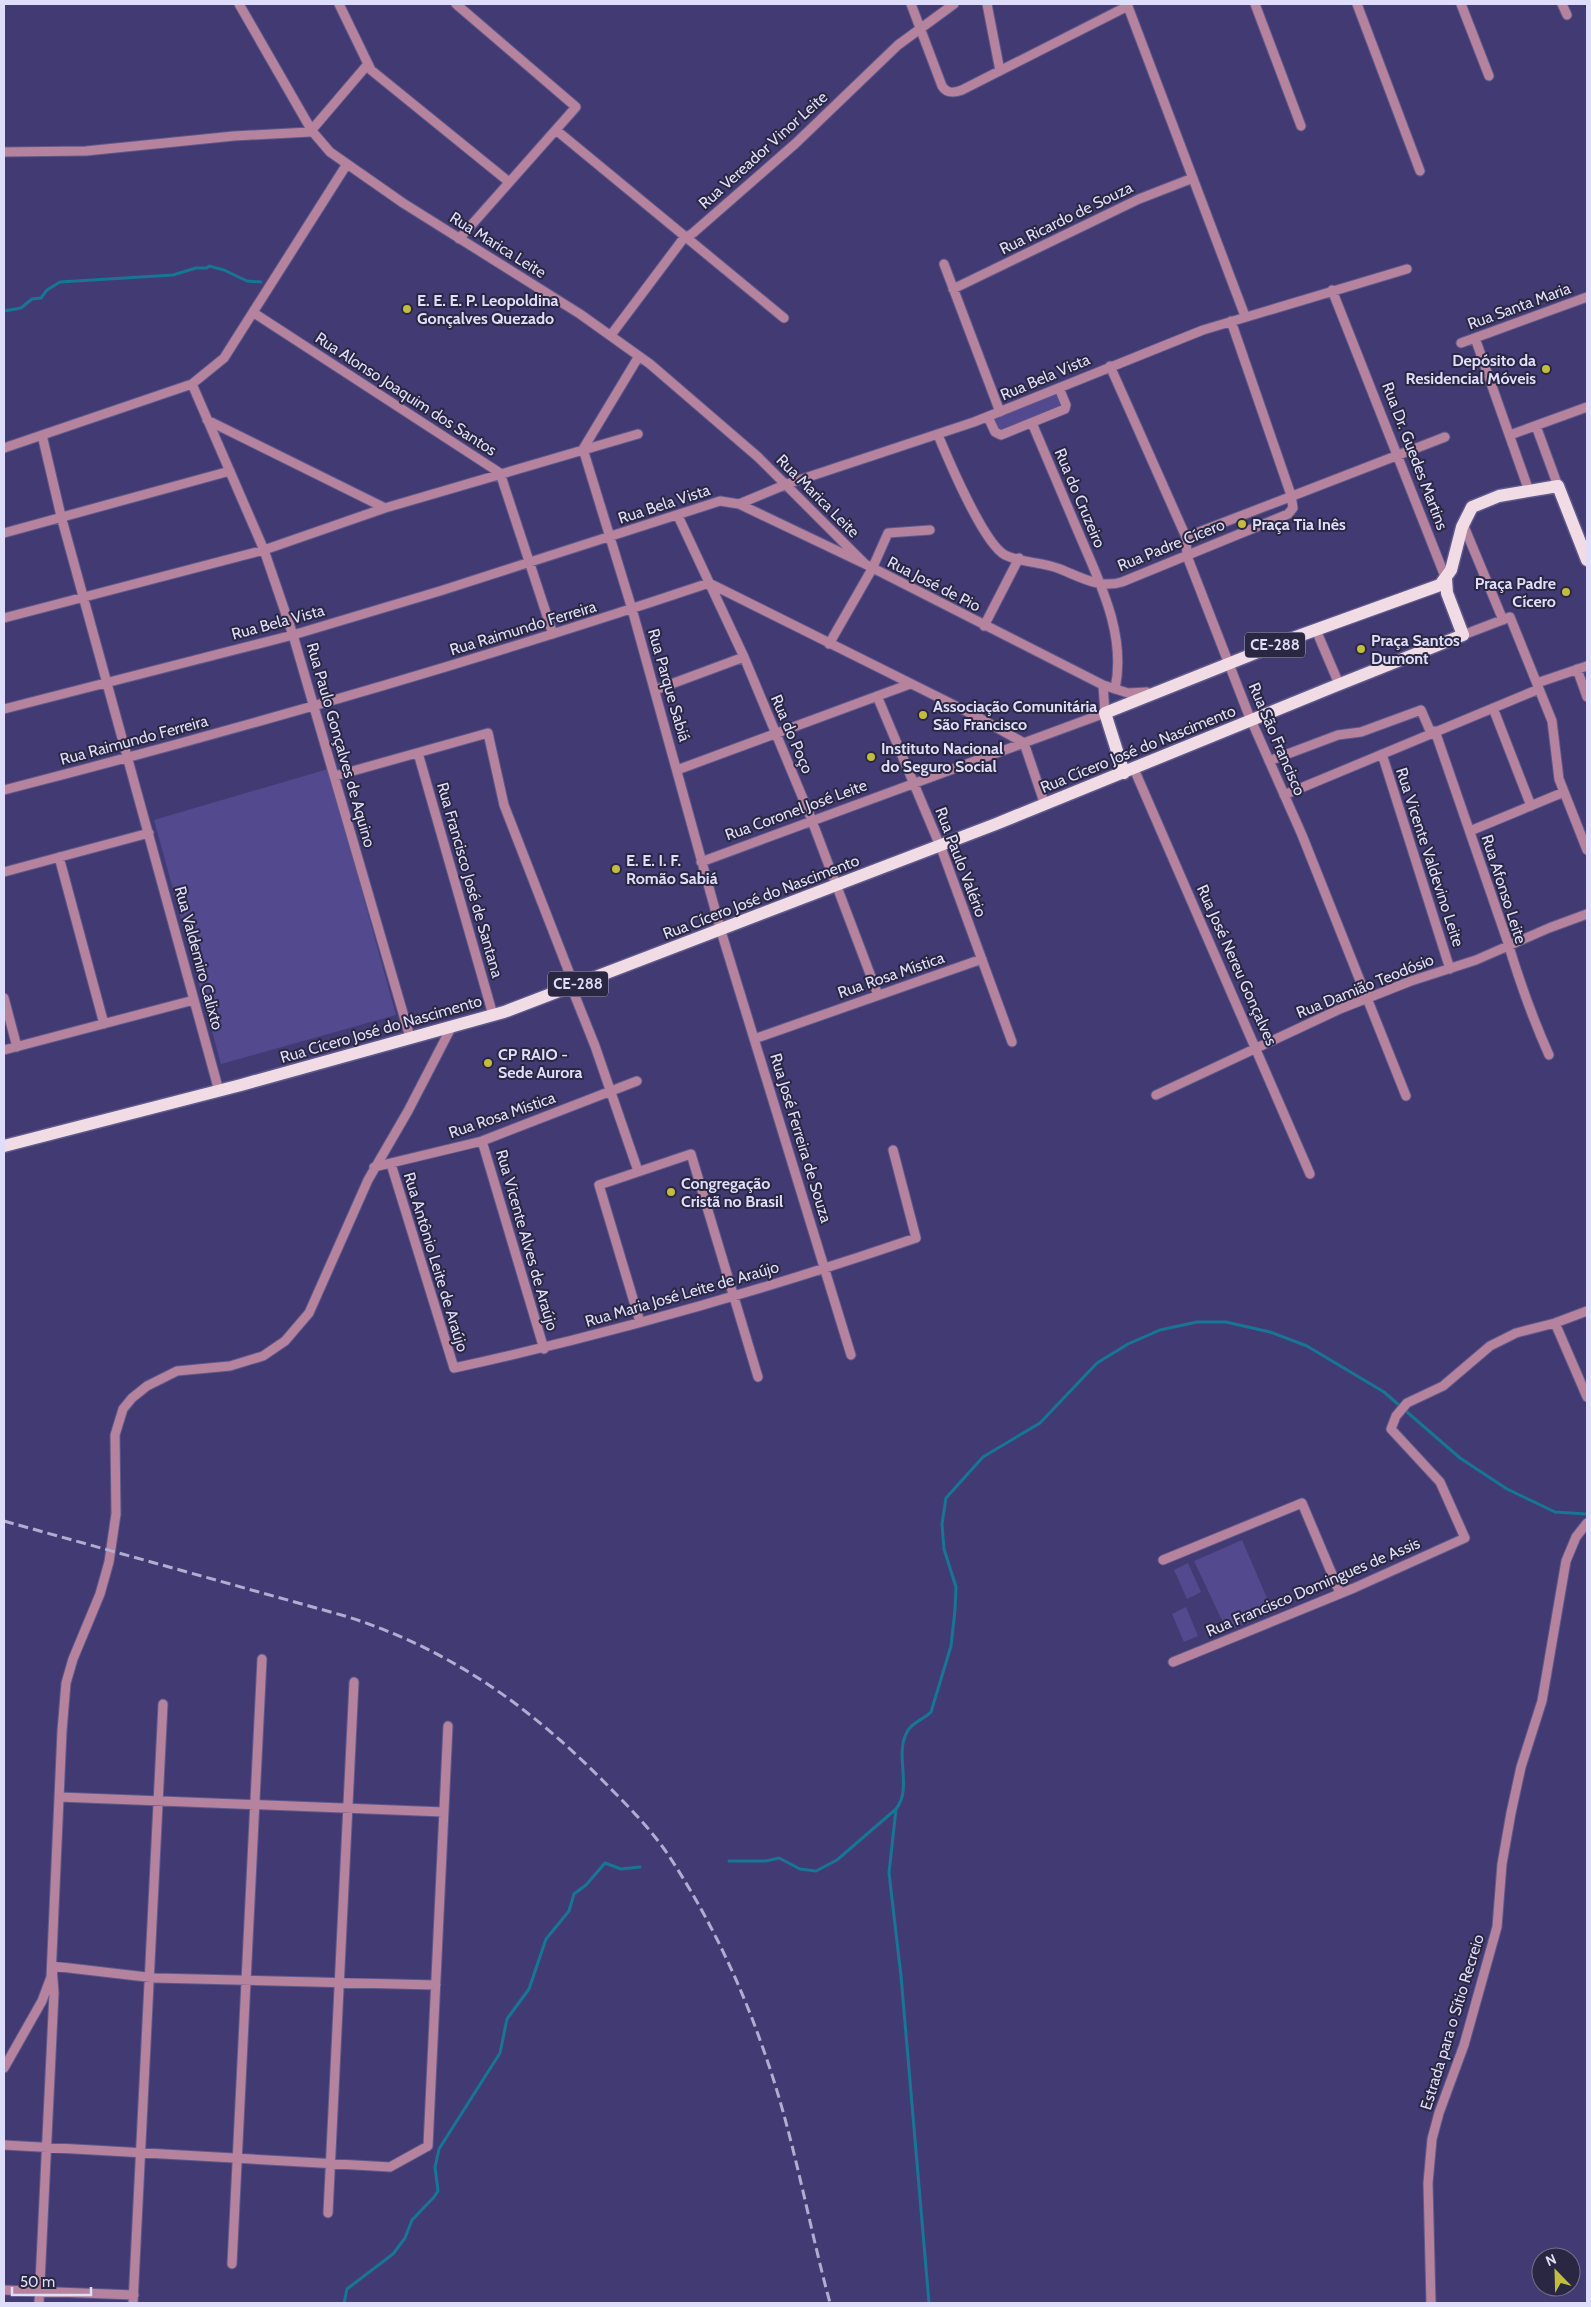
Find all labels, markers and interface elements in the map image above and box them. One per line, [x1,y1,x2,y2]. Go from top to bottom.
street label: Rua Vereador Vinor Leite [695,87,831,213]
street label: Rua Ricardo de Souza [996,177,1136,258]
street label: Rua Marica Leite [446,208,550,282]
street label: Rua Santa Maria [1465,278,1573,333]
place label: E. E. E. P. Leopoldina Gonçalves Quezado [417,291,559,328]
marker: E. E. E. P. Leopoldina Gonçalves Quezado [401,303,413,315]
street label: Rua Alonso Joaquim dos Santos [312,328,501,460]
street label: Rua Bela Vista [997,349,1093,404]
place label: Depósito da Residencial Móveis [1406,351,1536,388]
marker: Depósito da Residencial Móveis [1540,363,1552,375]
street label: Rua Dr. Guedes Martins [1378,379,1452,533]
street label: Rua do Cruzeiro [1051,445,1110,551]
street label: Rua Marica Leite [773,451,863,541]
street label: Rua Bela Vista [616,480,713,528]
street label: Rua Padre Cícero [1115,515,1228,575]
place label: Praça Tia Inês [1252,515,1346,534]
marker: Praça Tia Inês [1236,518,1248,530]
street label: Rua José de Pio [884,552,984,616]
place label: Praça Padre Cícero [1475,574,1556,611]
marker: Praça Padre Cícero [1560,586,1572,598]
street label: Rua Raimundo Ferreira [447,597,599,659]
street label: Rua Bela Vista [229,600,327,644]
street label: Rua Parque Sabiá [644,626,694,744]
place label: Praça Santos Dumont [1371,631,1460,668]
road number: CE-288 [1245,632,1305,658]
street label: Rua Paulo Gonçalves de Aquino [303,640,379,850]
marker: Praça Santos Dumont [1355,643,1367,655]
street label: Rua São Francisco [1245,680,1309,799]
street label: Rua do Poço [767,692,817,777]
place label: Associação Comunitária São Francisco [933,697,1097,734]
street label: Rua Cícero José do Nascimento [1038,701,1239,797]
marker: Associação Comunitária São Francisco [917,709,929,721]
street label: Rua Raimundo Ferreira [58,711,210,769]
place label: Instituto Nacional do Seguro Social [881,739,1003,776]
marker: Instituto Nacional do Seguro Social [865,751,877,763]
street label: Rua Vicente Valdevino Leite [1392,765,1468,949]
street label: Rua Coronel José Leite [722,775,870,845]
street label: Rua Francisco José de Santana [433,780,507,980]
street label: Rua Paulo Valério [931,804,991,920]
street label: Rua Afonso Leite [1477,832,1531,946]
place label: E. E. I. F. Romão Sabiá [626,851,718,888]
street label: Rua Cícero José do Nascimento [660,851,862,943]
marker: E. E. I. F. Romão Sabiá [610,863,622,875]
street label: Rua José Nereu Gonçalves [1193,882,1281,1049]
street label: Rua Valdemiro Calixto [171,884,227,1032]
street label: Rua Rosa Mística [835,948,947,1002]
street label: Rua Damião Teodósio [1293,950,1437,1022]
road number: CE-288 [548,972,608,996]
street label: Rua Cícero José do Nascimento [278,991,484,1067]
place label: CP RAIO - Sede Aurora [498,1045,583,1082]
street label: Rua José Ferreira de Souza [766,1051,836,1225]
marker: CP RAIO - Sede Aurora [482,1057,494,1069]
street label: Rua Rosa Mística [446,1088,558,1142]
street label: Rua Vicente Alves de Araújo [492,1147,562,1333]
street label: Rua Antônio Leite de Araújo [400,1170,472,1354]
place label: Congregação Cristã no Brasil [681,1174,783,1211]
marker: Congregação Cristã no Brasil [665,1186,677,1198]
street label: Rua Maria José Leite de Araújo [583,1257,781,1331]
street label: Rua Francisco Domingues de Assis [1203,1533,1423,1641]
street label: Estrada para o Sítio Recreio [1416,1932,1488,2112]
north arrow [1531,2247,1581,2297]
text: N [1543,2250,1559,2270]
scale bar [12,2264,91,2296]
text: 50 m [20,2273,55,2291]

